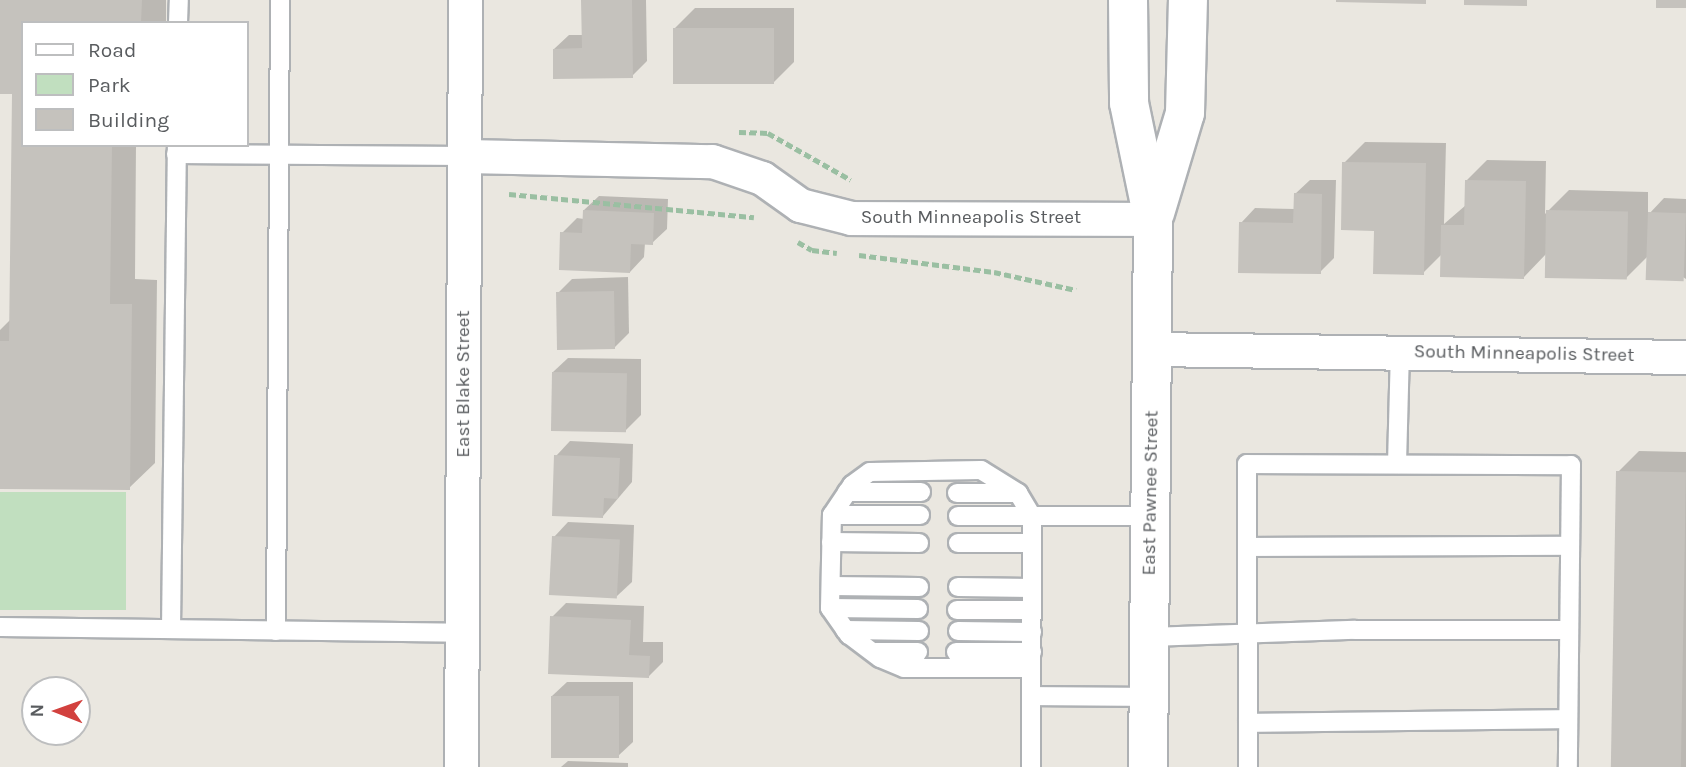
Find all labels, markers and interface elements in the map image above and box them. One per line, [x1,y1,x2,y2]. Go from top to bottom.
legend [21,21,248,147]
text: Road [88,38,136,62]
text: Park [88,73,131,97]
text: Building [88,108,169,132]
street label: South Minneapolis Street [861,207,1081,229]
street label: East Blake Street [453,310,475,458]
street label: South Minneapolis Street [1414,341,1634,367]
street label: East Pawnee Street [1138,410,1164,576]
north arrow [21,676,91,746]
text: N [26,704,48,718]

